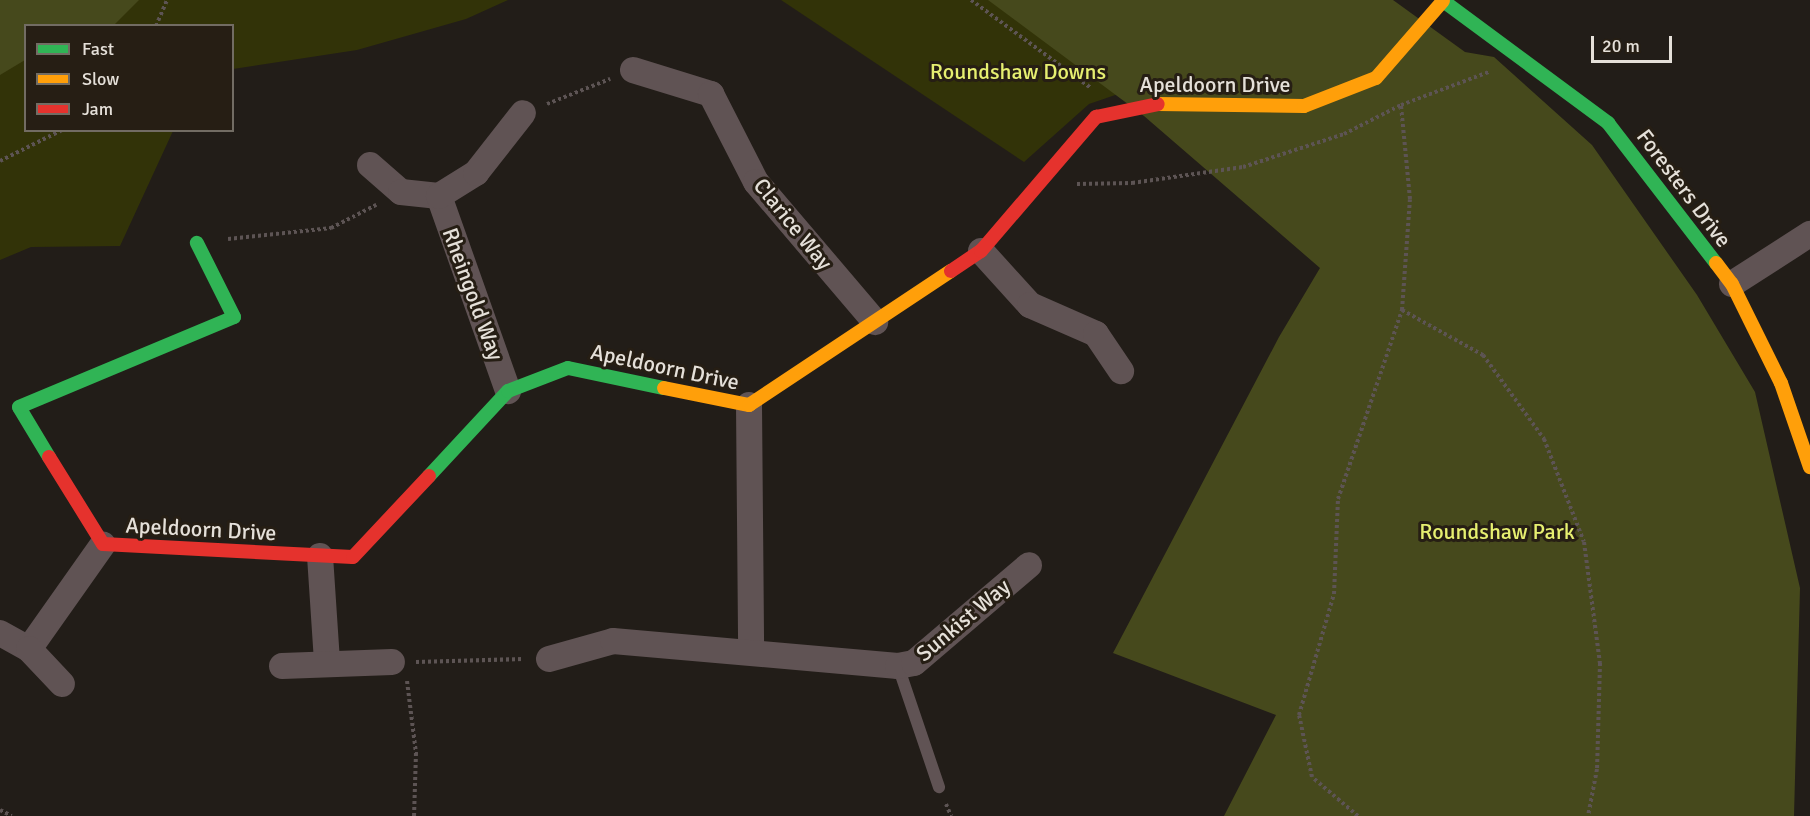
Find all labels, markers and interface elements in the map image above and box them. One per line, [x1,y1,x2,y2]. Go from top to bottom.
legend [24,24,234,132]
scale bar [1594,24,1675,62]
text: 20 m [1602,35,1640,57]
text: Fast [82,38,114,60]
park label: Roundshaw Downs [930,59,1106,85]
text: Slow [82,68,119,90]
street label: Apeldoorn Drive [1139,72,1291,98]
text: Jam [82,98,113,120]
street label: Foresters Drive [1631,124,1737,252]
street label: Clarice Way [748,173,838,275]
street label: Rheingold Way [437,224,509,364]
street label: Apeldoorn Drive [588,338,742,396]
street label: Apeldoorn Drive [125,512,277,546]
park label: Roundshaw Park [1419,519,1575,545]
street label: Sunkist Way [911,573,1015,667]

